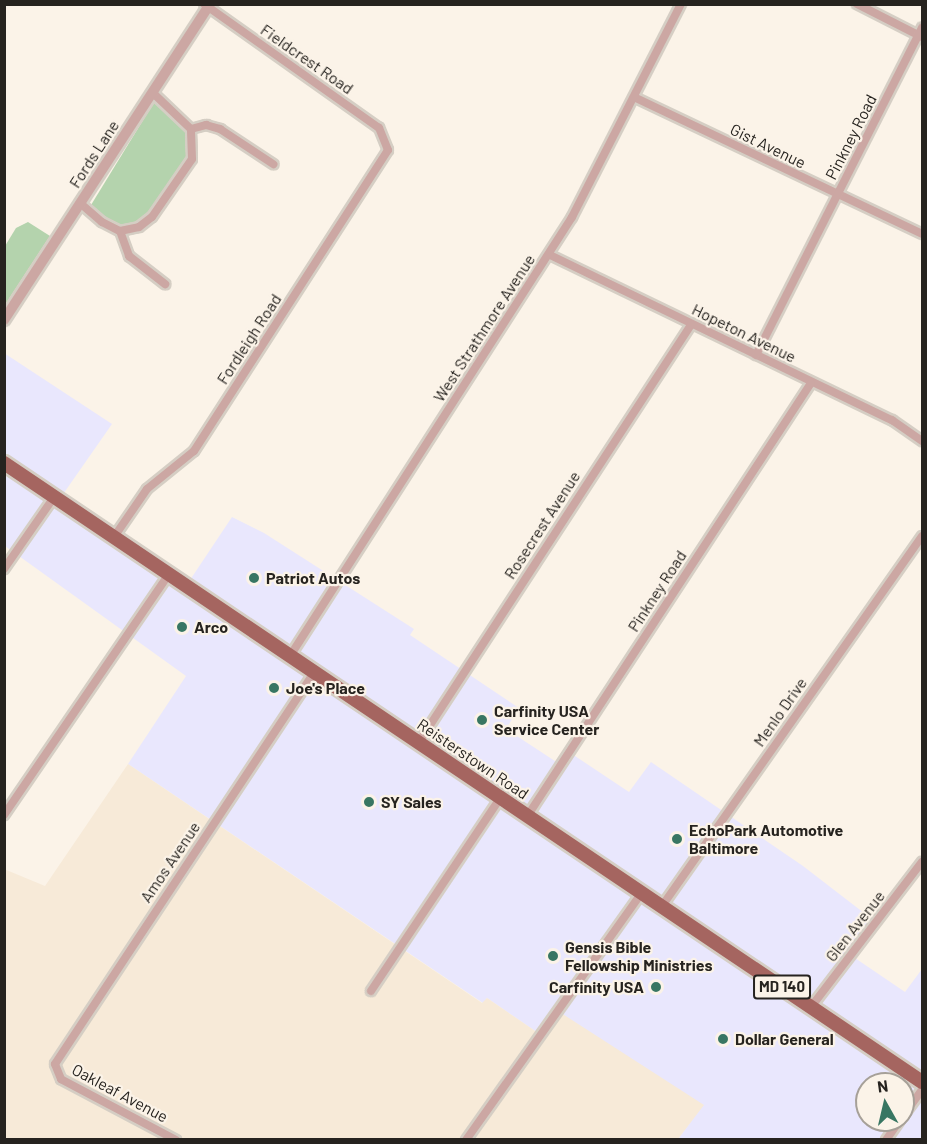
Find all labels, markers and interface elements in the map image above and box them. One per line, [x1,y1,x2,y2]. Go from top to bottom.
street label: Fieldcrest Road [257,20,357,98]
street label: Pinkney Road [821,91,881,183]
street label: Fords Lane [65,117,123,191]
street label: Gist Avenue [727,120,809,172]
street label: West Strathmore Avenue [429,251,539,405]
street label: Fordleigh Road [213,290,285,388]
street label: Hopeton Avenue [689,300,799,366]
street label: Rosecrest Avenue [500,467,584,583]
street label: Pinkney Road [624,547,690,635]
place label: Patriot Autos [266,568,360,588]
marker: Patriot Autos [247,571,261,585]
place label: Arco [194,617,228,637]
marker: Arco [175,620,189,634]
street label: Menlo Drive [749,674,811,750]
place label: Joe's Place [286,678,365,698]
marker: Joe's Place [267,681,281,695]
place label: Carfinity USA Service Center [494,701,599,739]
marker: Carfinity USA Service Center [475,713,489,727]
street label: Reisterstown Road [414,715,532,803]
place label: SY Sales [381,792,442,812]
marker: SY Sales [362,795,376,809]
street label: Amos Avenue [136,818,204,906]
place label: EchoPark Automotive Baltimore [689,820,843,858]
marker: EchoPark Automotive Baltimore [670,832,684,846]
street label: Glen Avenue [821,887,889,965]
place label: Gensis Bible Fellowship Ministries [565,937,712,975]
marker: Gensis Bible Fellowship Ministries [546,949,560,963]
road number: MD 140 [752,975,812,999]
place label: Carfinity USA [549,977,644,997]
marker: Carfinity USA [649,980,663,994]
place label: Dollar General [735,1029,834,1049]
marker: Dollar General [716,1032,730,1046]
street label: Oakleaf Avenue [69,1060,171,1126]
north arrow [855,1072,915,1132]
text: N [876,1076,889,1096]

